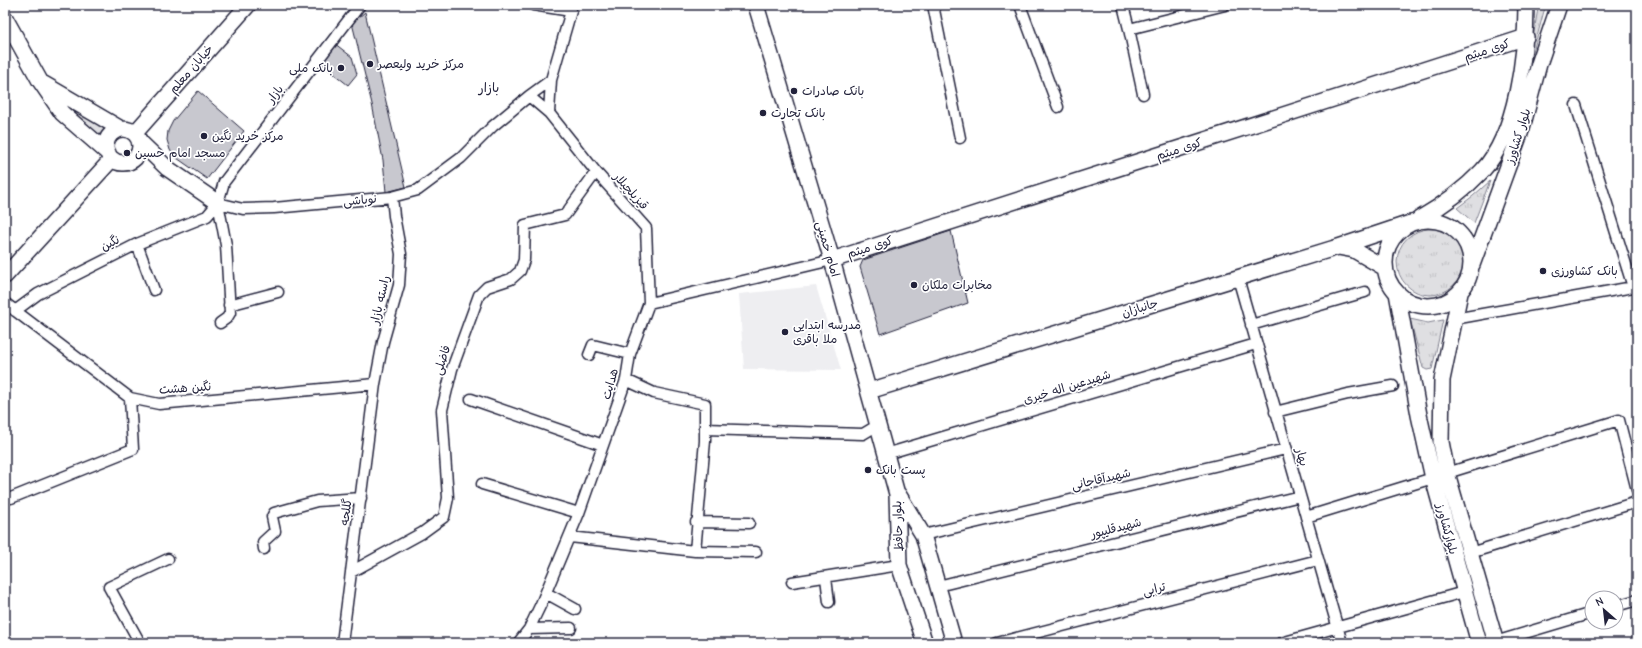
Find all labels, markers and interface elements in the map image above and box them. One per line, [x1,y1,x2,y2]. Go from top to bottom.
street label: کوی میثم [1462,36,1512,66]
street label: خیابان معلم [166,42,217,98]
place label: مرکز خرید ولیعصر [377,57,464,72]
marker: مرکز خرید ولیعصر [365,59,375,69]
place label: بانک ملی [289,61,333,76]
marker: بانک ملی [336,63,346,73]
district label: بازار [478,80,499,96]
street label: بازار [263,82,287,107]
place label: بانک صادرات [802,84,864,99]
marker: بانک صادرات [789,86,799,96]
place label: بانک تجارت [771,106,826,121]
street label: بلوار کشاورز [1502,107,1534,167]
marker: بانک تجارت [758,108,768,118]
place label: مرکز خرید نگین [212,129,284,143]
marker: مرکز خرید نگین [199,131,209,141]
street label: کوی میثم [1154,135,1204,165]
place label: مسجد امام حسین [135,146,226,162]
marker: مسجد امام حسین [122,148,132,158]
street label: قیزیلچیلار [610,169,651,212]
street label: نوباشی [343,192,377,209]
street label: امام خمینی [811,220,843,279]
street label: نگین [98,232,122,254]
street label: کوی میثم [845,233,895,263]
place label: بانک کشاورزی [1551,264,1618,279]
marker: بانک کشاورزی [1538,266,1548,276]
street label: راسته بازار [367,274,393,327]
place label: مخابرات ملکان [922,278,992,293]
marker: مخابرات ملکان [909,280,919,290]
street label: جانبازان [1120,296,1160,321]
place label: مدرسه ابتدایی ملا باقری [793,318,861,347]
marker: مدرسه ابتدایی ملا باقری [780,327,790,337]
street label: فاضلی [431,343,454,377]
street label: هدایت [599,367,621,401]
street label: شهیدعین اله خیری [1022,367,1112,407]
street label: نگین هشت [158,379,212,397]
street label: بهار [1292,445,1311,468]
place label: پست بانک [876,463,926,478]
marker: پست بانک [863,465,873,475]
street label: شهیدآقاجانی [1070,465,1132,494]
street label: گللجه [337,498,356,526]
street label: بلوار حافظ [890,500,907,552]
street label: بلوارکشاورز [1432,501,1461,556]
street label: شهیدقلیپور [1088,515,1143,542]
street label: ترابی [1141,579,1168,600]
north arrow [1584,590,1624,630]
text: N [1593,594,1606,609]

